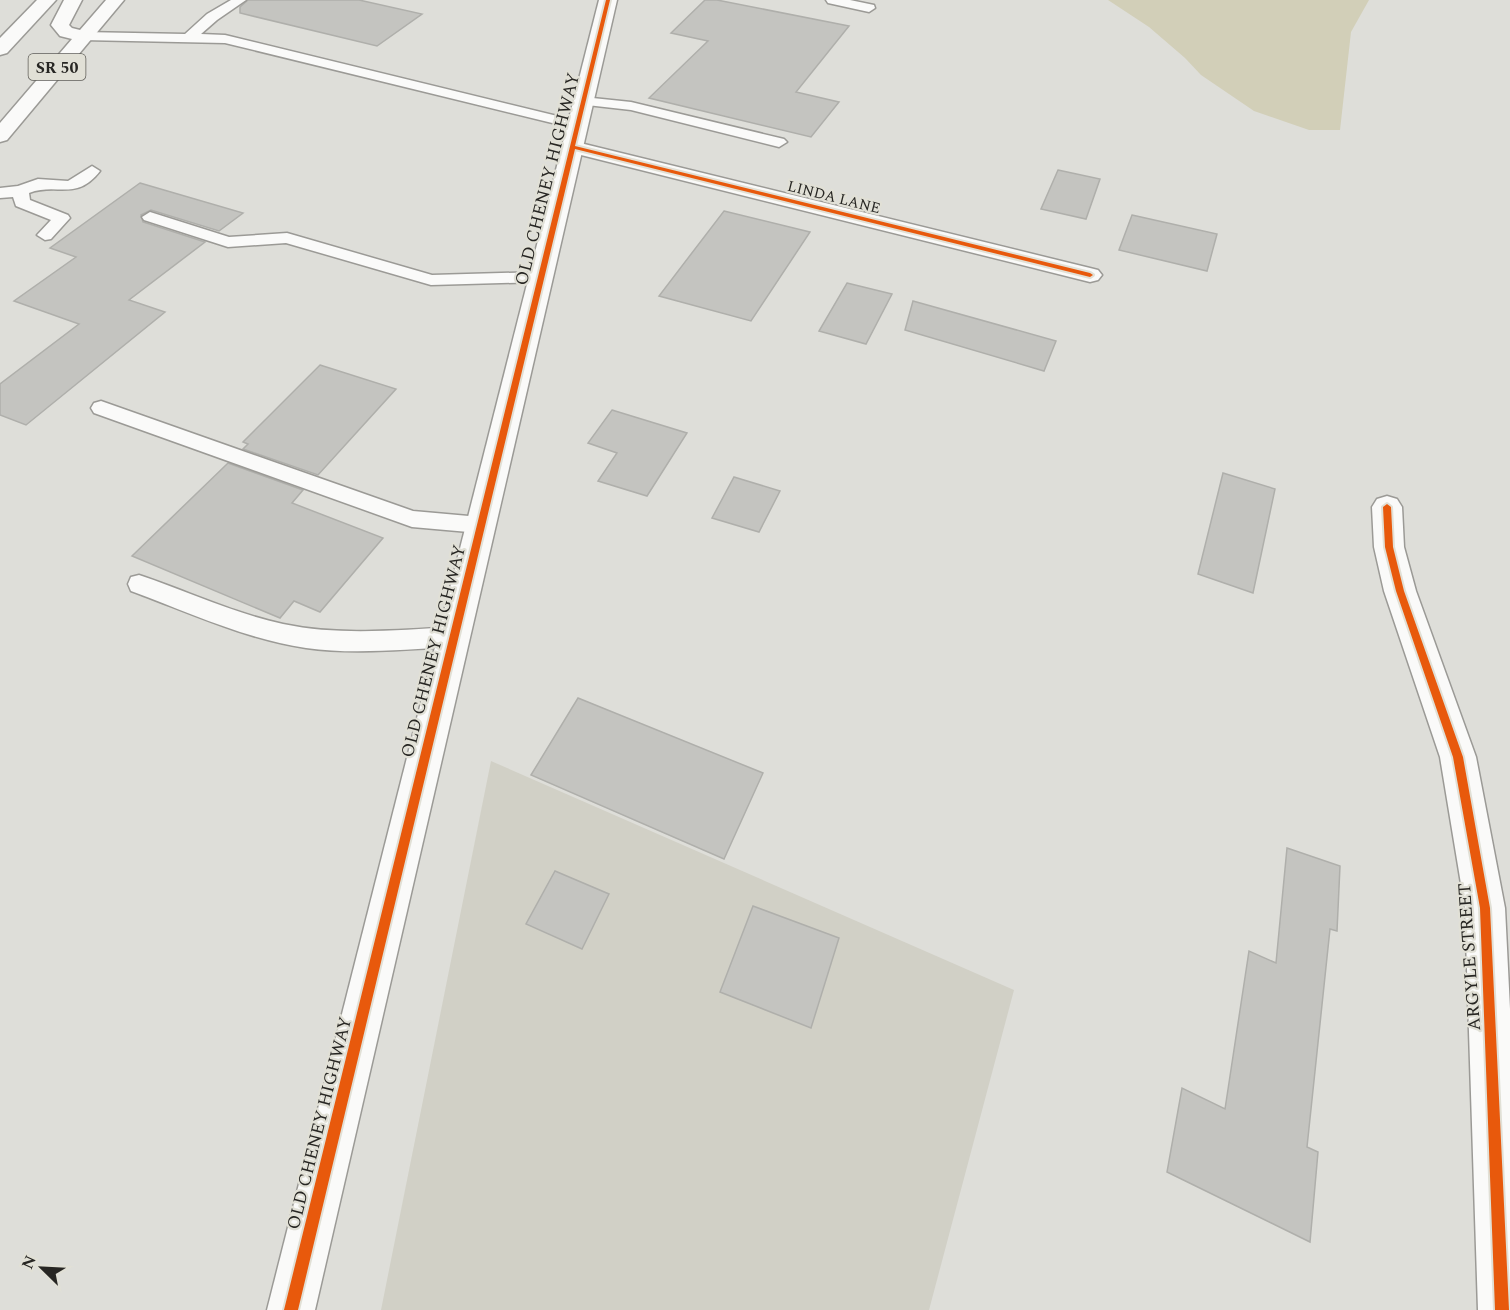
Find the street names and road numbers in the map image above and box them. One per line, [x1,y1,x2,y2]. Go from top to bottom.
road number: SR 50 [28,54,86,80]
street label: OLD CHENEY HIGHWAY [508,70,587,288]
street label: LINDA LANE [785,175,883,220]
street label: OLD CHENEY HIGHWAY [394,542,473,760]
street label: ARGYLE STREET [1451,882,1488,1032]
street label: OLD CHENEY HIGHWAY [280,1014,359,1232]

